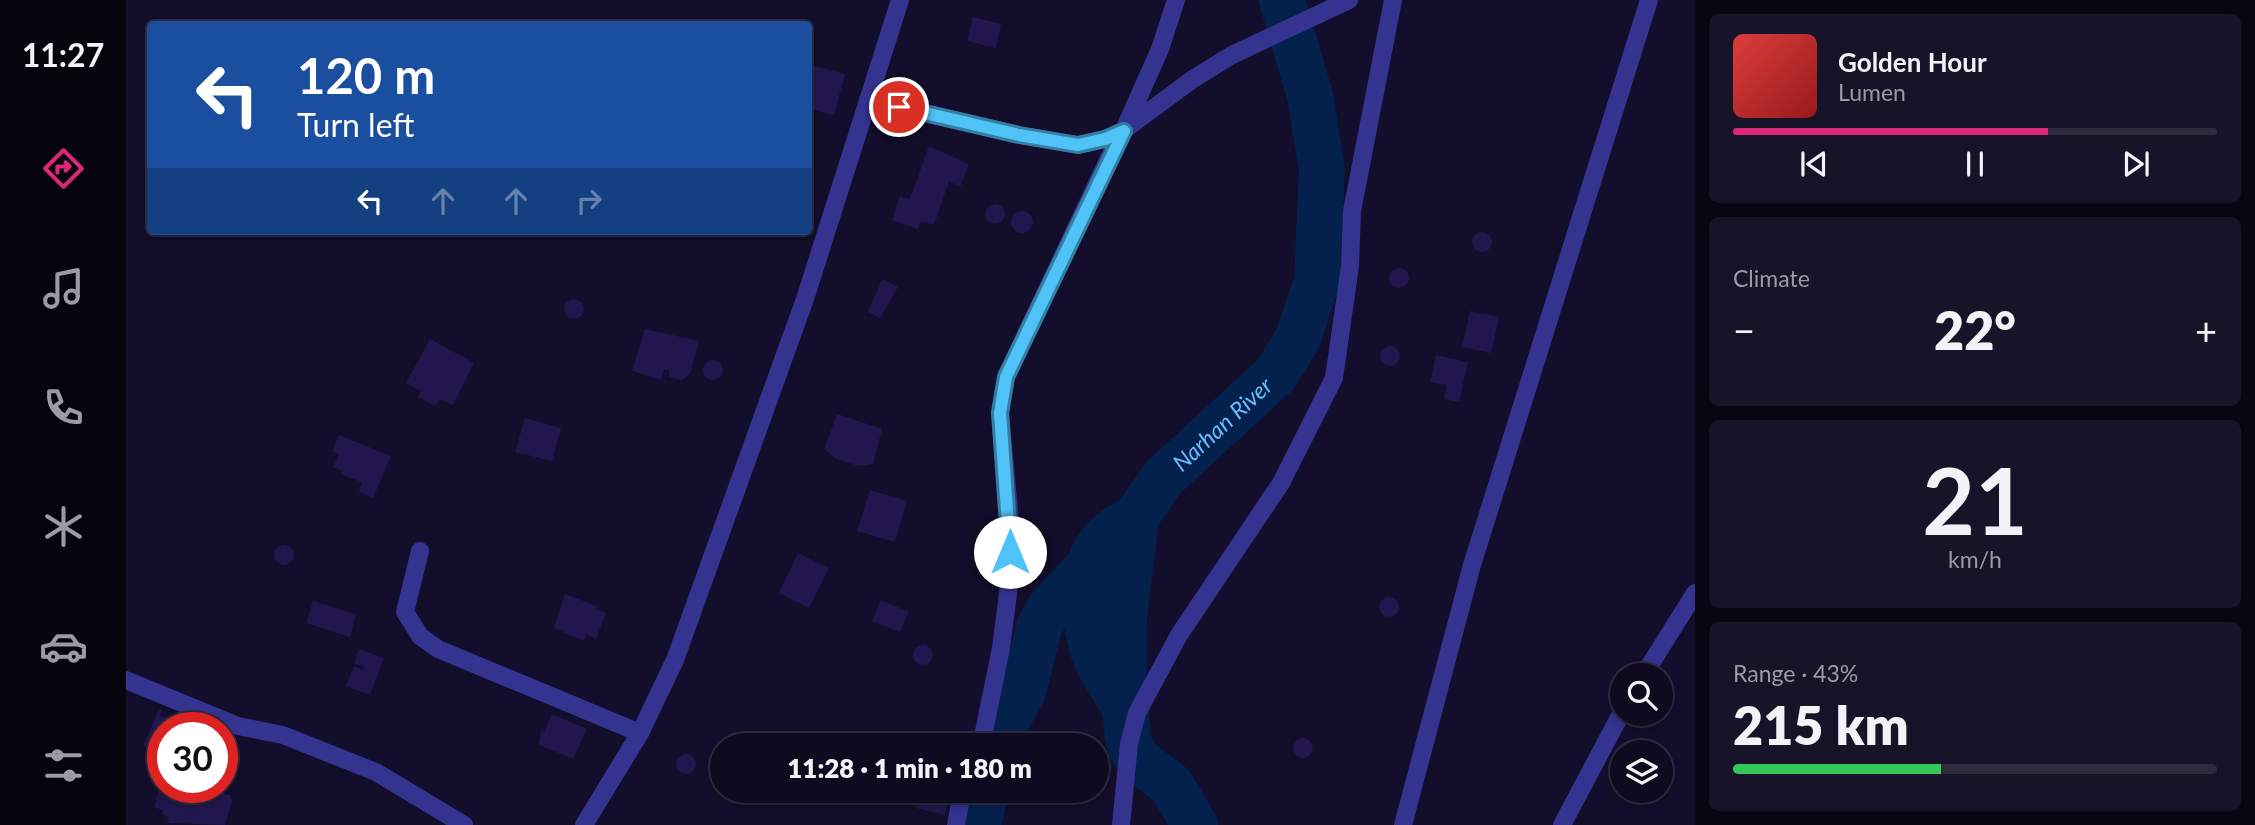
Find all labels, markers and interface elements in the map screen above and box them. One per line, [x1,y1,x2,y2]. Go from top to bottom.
text: 11:27 [22,35,104,74]
text: 120 m [297,46,435,104]
text: Golden Hour [1838,46,1987,78]
icon: left [182,49,273,140]
pin [869,77,929,137]
text: Lumen [1838,78,1906,106]
icon: arrive [880,88,918,126]
text: Turn left [297,105,414,144]
icon: directions [39,144,88,193]
icon: previous [1795,145,1833,183]
icon: pause [1956,145,1994,183]
icon: next [2117,145,2155,183]
icon: left [351,182,389,220]
icon: ahead [424,182,462,220]
icon: ahead [497,182,535,220]
icon: right [570,182,608,220]
icon: music [39,264,88,313]
text: Climate [1733,264,1810,292]
text: 22° [1934,299,2016,361]
text: − [1733,307,1755,353]
text: + [2195,307,2217,353]
water label: Narhan River [1166,370,1278,477]
icon: phone [39,383,88,432]
text: 21 [1922,445,2028,554]
icon: climate [39,502,88,551]
position arrow [973,515,1047,589]
text: km/h [1948,545,2002,573]
icon: car [39,622,88,671]
text: Range · 43% [1733,659,1858,687]
map controls [1610,663,1673,803]
button: search [1610,663,1673,726]
text: 215 km [1733,694,1909,756]
speed limit sign: 30 [147,712,238,803]
button: layers [1610,740,1673,803]
icon: filters [39,741,88,790]
text: 11:28 · 1 min · 180 m [787,752,1032,784]

